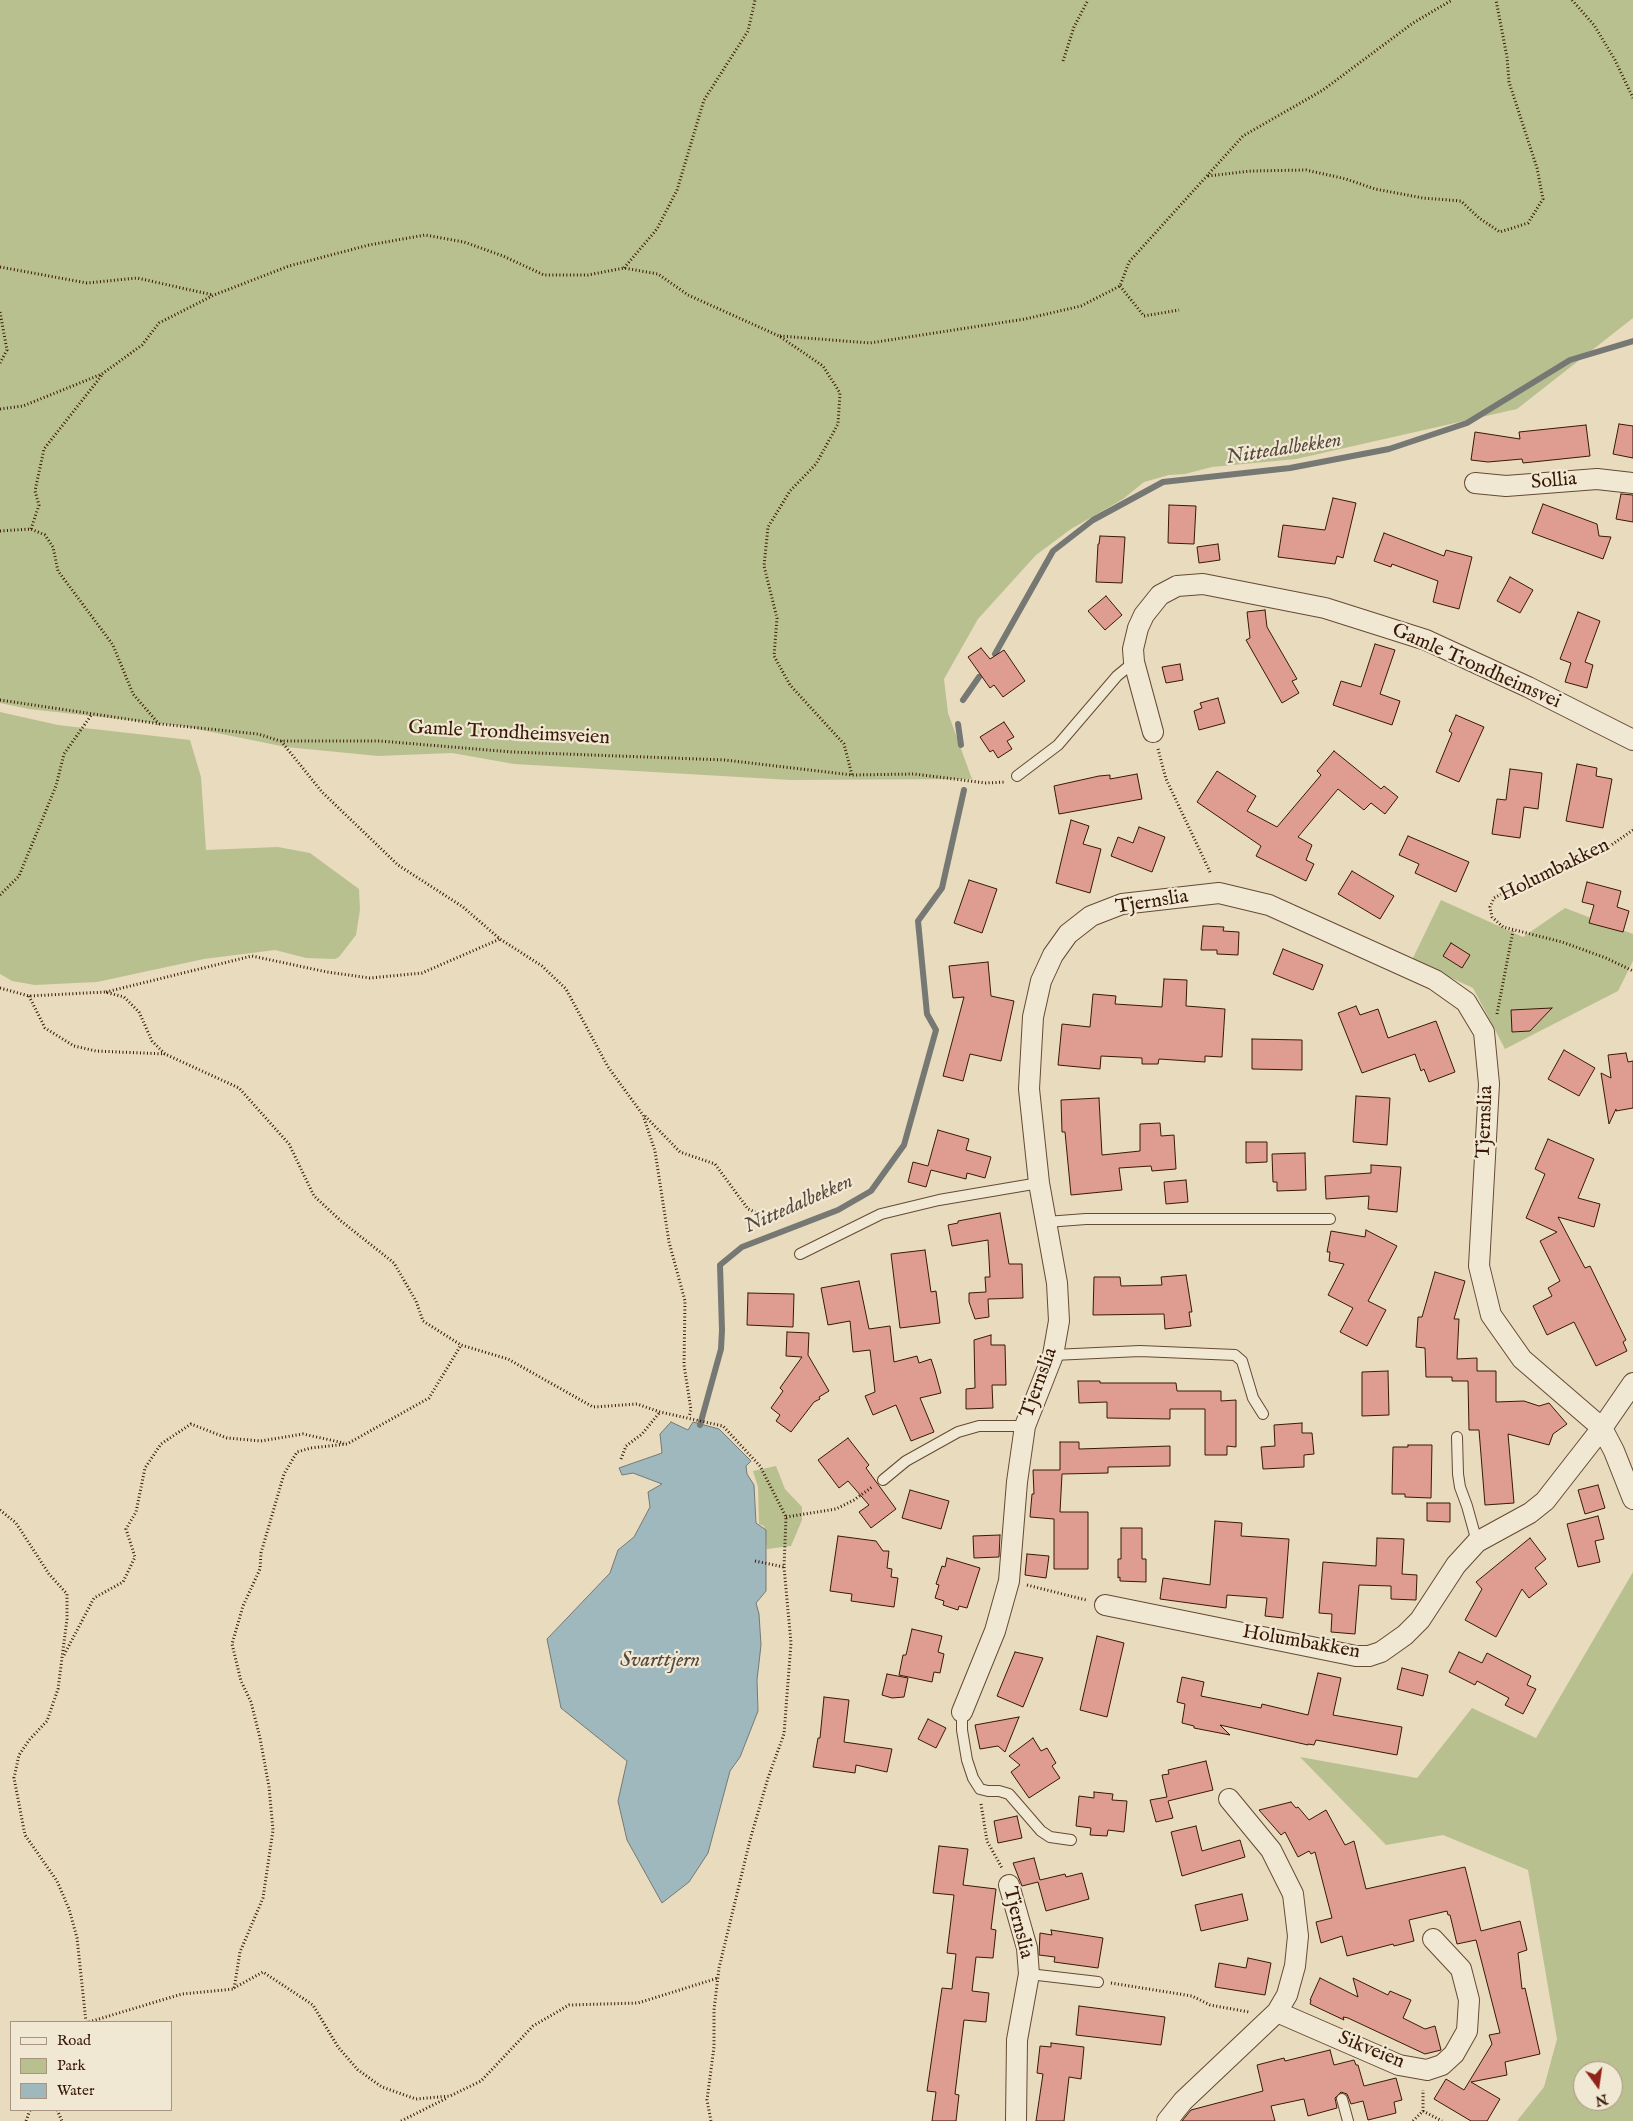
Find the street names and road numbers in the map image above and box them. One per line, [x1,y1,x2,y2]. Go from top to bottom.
street label: Sollia [1530,468,1578,496]
street label: Gamle Trondheimsvei [1388,619,1564,715]
street label: Gamle Trondheimsveien [408,717,610,751]
street label: Holumbakken [1496,834,1614,908]
street label: Tjernslia [1114,885,1190,921]
street label: Tjernslia [1473,1085,1499,1159]
street label: Tjernslia [1016,1345,1064,1421]
street label: Holumbakken [1240,1621,1362,1665]
street label: Tjernslia [997,1885,1037,1961]
street label: Sikveien [1334,2027,1408,2075]

